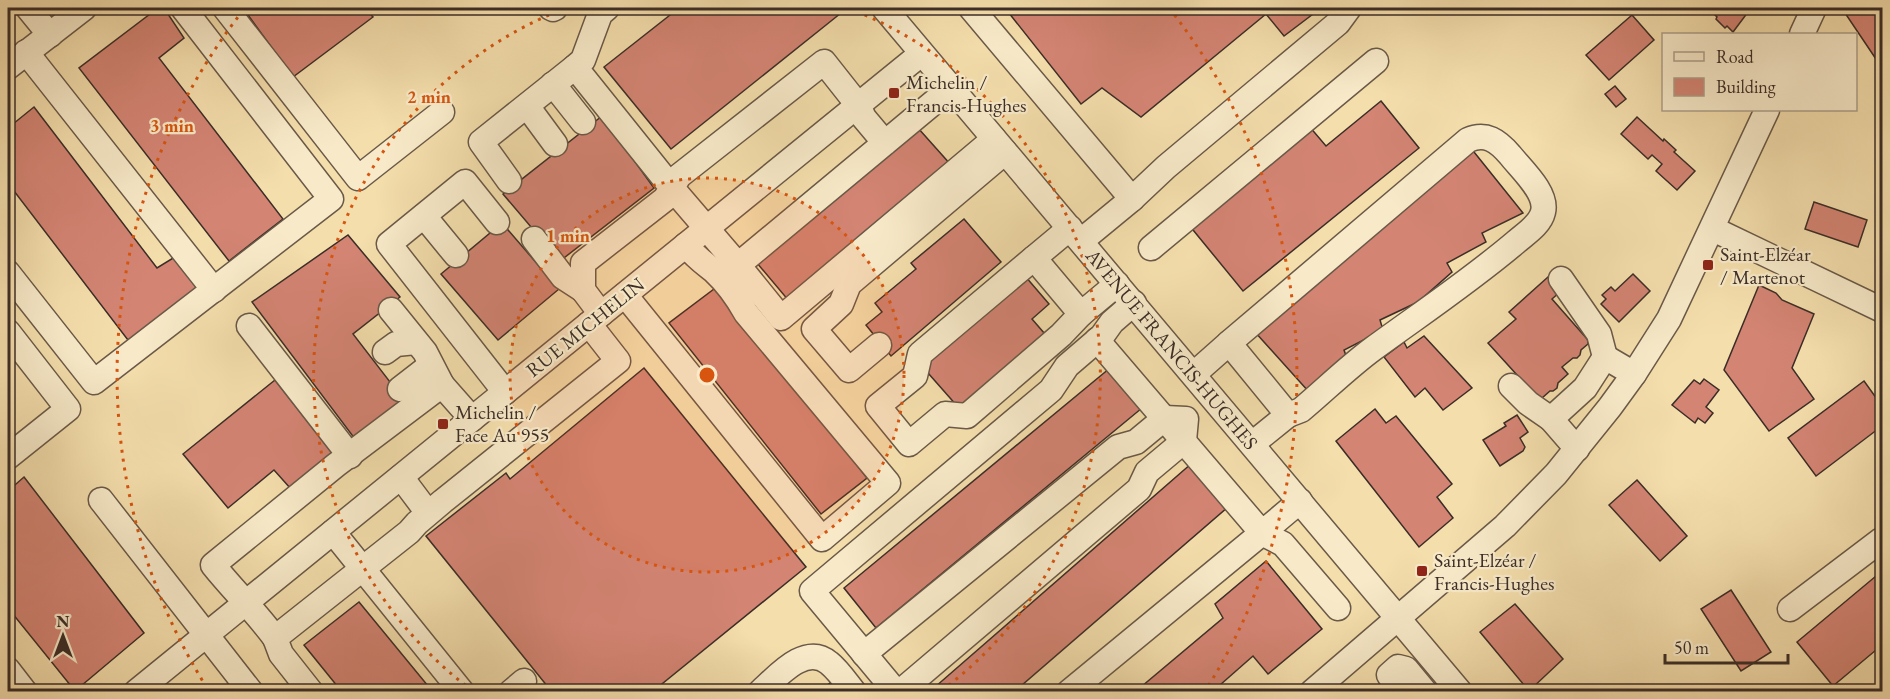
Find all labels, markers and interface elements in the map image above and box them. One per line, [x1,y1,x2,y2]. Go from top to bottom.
legend [1662,33,1857,111]
text: Road [1716,45,1755,68]
place label: Michelin / Francis-Hughes [906,69,1026,118]
text: Building [1716,75,1776,98]
text: 2 min [407,85,451,108]
marker: Michelin / Francis-Hughes [887,86,901,100]
text: 3 min [150,114,194,137]
text: 1 min [546,224,590,247]
place label: Saint-Elzéar / Martenot [1720,241,1811,290]
street label: AVENUE FRANCIS-HUGHES [1080,242,1264,455]
marker: Saint-Elzéar / Martenot [1701,258,1715,272]
street label: RUE MICHELIN [520,271,650,383]
centre of rings [697,365,717,385]
place label: Michelin / Face Au 955 [455,399,549,448]
marker: Michelin / Face Au 955 [436,417,450,431]
place label: Saint-Elzéar / Francis-Hughes [1434,547,1554,596]
marker: Saint-Elzéar / Francis-Hughes [1415,564,1429,578]
north arrow [33,606,93,666]
text: N [57,611,70,632]
scale bar [1665,627,1788,665]
text: 50 m [1674,636,1709,659]

